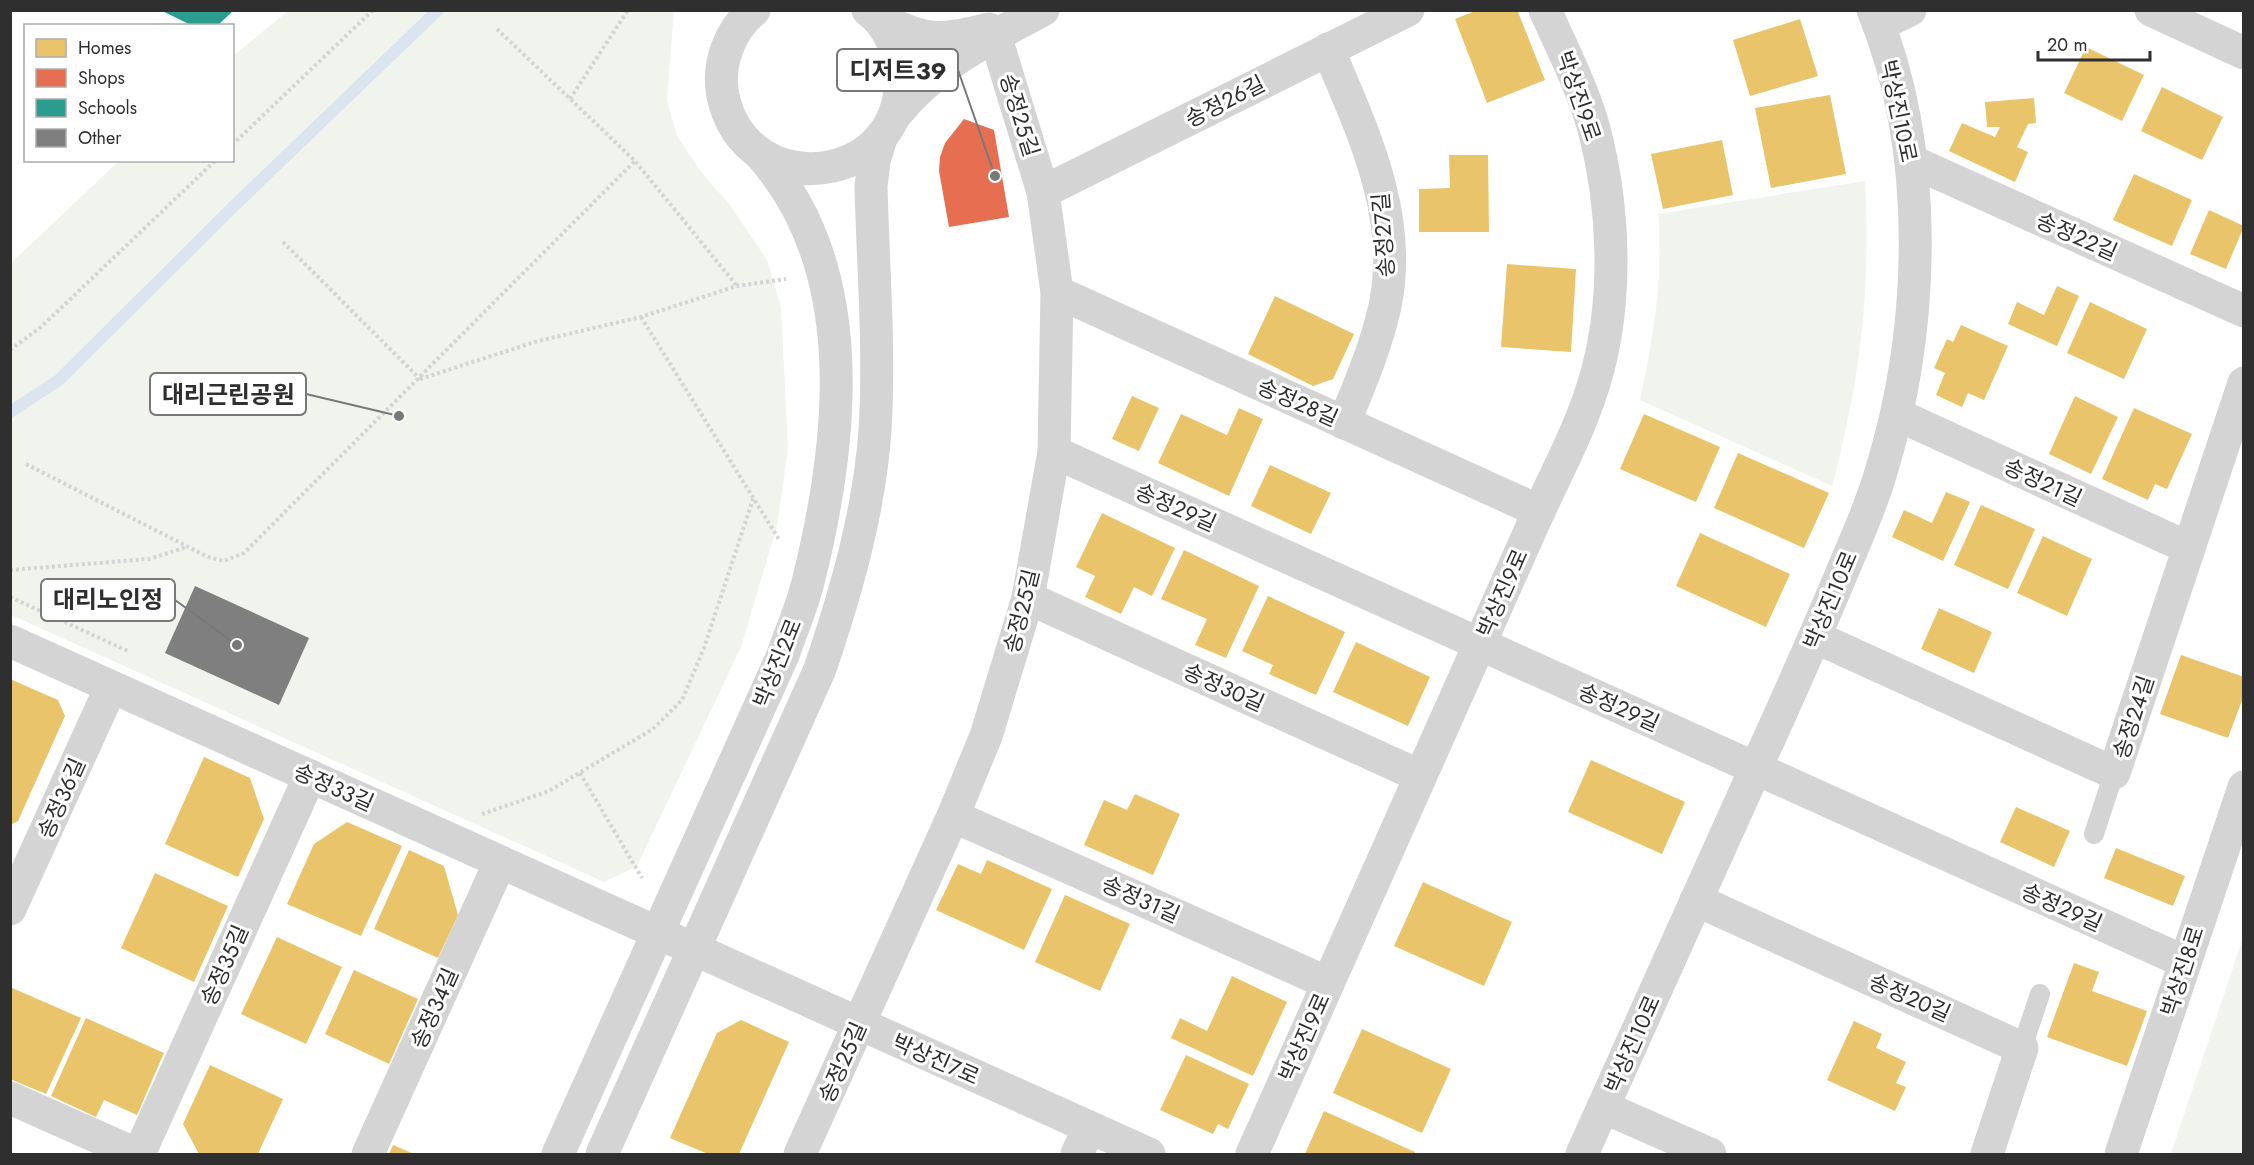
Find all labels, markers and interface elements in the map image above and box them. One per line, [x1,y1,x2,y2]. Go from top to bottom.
legend [24,24,234,162]
scale bar [2038,24,2150,62]
text: 20 m [2047,32,2087,58]
text: Homes [78,35,131,61]
street label: 박상진9로 [1549,47,1609,145]
callout: 디저트39 [837,49,958,91]
text: 디저트39 [849,53,947,88]
street label: 박상진10로 [1873,57,1925,165]
text: Shops [78,65,125,91]
street label: 송정26길 [1179,67,1271,135]
street label: 송정25길 [992,69,1048,161]
text: Schools [78,95,137,121]
text: Other [78,125,122,151]
street label: 송정27길 [1364,192,1402,278]
street label: 송정22길 [2031,204,2123,268]
street label: 송정28길 [1253,370,1343,434]
callout: 대리근린공원 [150,373,306,415]
text: 대리근린공원 [162,377,294,412]
street label: 송정21길 [1999,450,2087,514]
street label: 송정29길 [1130,475,1222,539]
street label: 박상진9로 [1468,544,1536,642]
street label: 박상진10로 [1795,546,1865,654]
street label: 송정25길 [995,566,1047,656]
callout: 대리노인정 [41,579,175,621]
text: 대리노인정 [53,582,163,617]
street label: 박상진2로 [745,614,809,712]
street label: 송정30길 [1178,655,1270,719]
street label: 송정24길 [2104,671,2162,763]
street label: 송정29길 [1573,675,1665,739]
street label: 송정36길 [29,752,93,844]
street label: 송정33길 [289,755,379,819]
street label: 송정31길 [1097,868,1185,930]
street label: 송정29길 [2016,875,2108,939]
street label: 송정35길 [192,920,256,1010]
street label: 박상진8로 [2152,922,2212,1020]
street label: 송정34길 [402,962,466,1054]
street label: 송정20길 [1864,965,1956,1029]
street label: 박상진9로 [1270,988,1338,1086]
street label: 박상진10로 [1596,990,1668,1098]
street label: 송정25길 [810,1016,874,1108]
street label: 박상진7로 [887,1026,985,1092]

